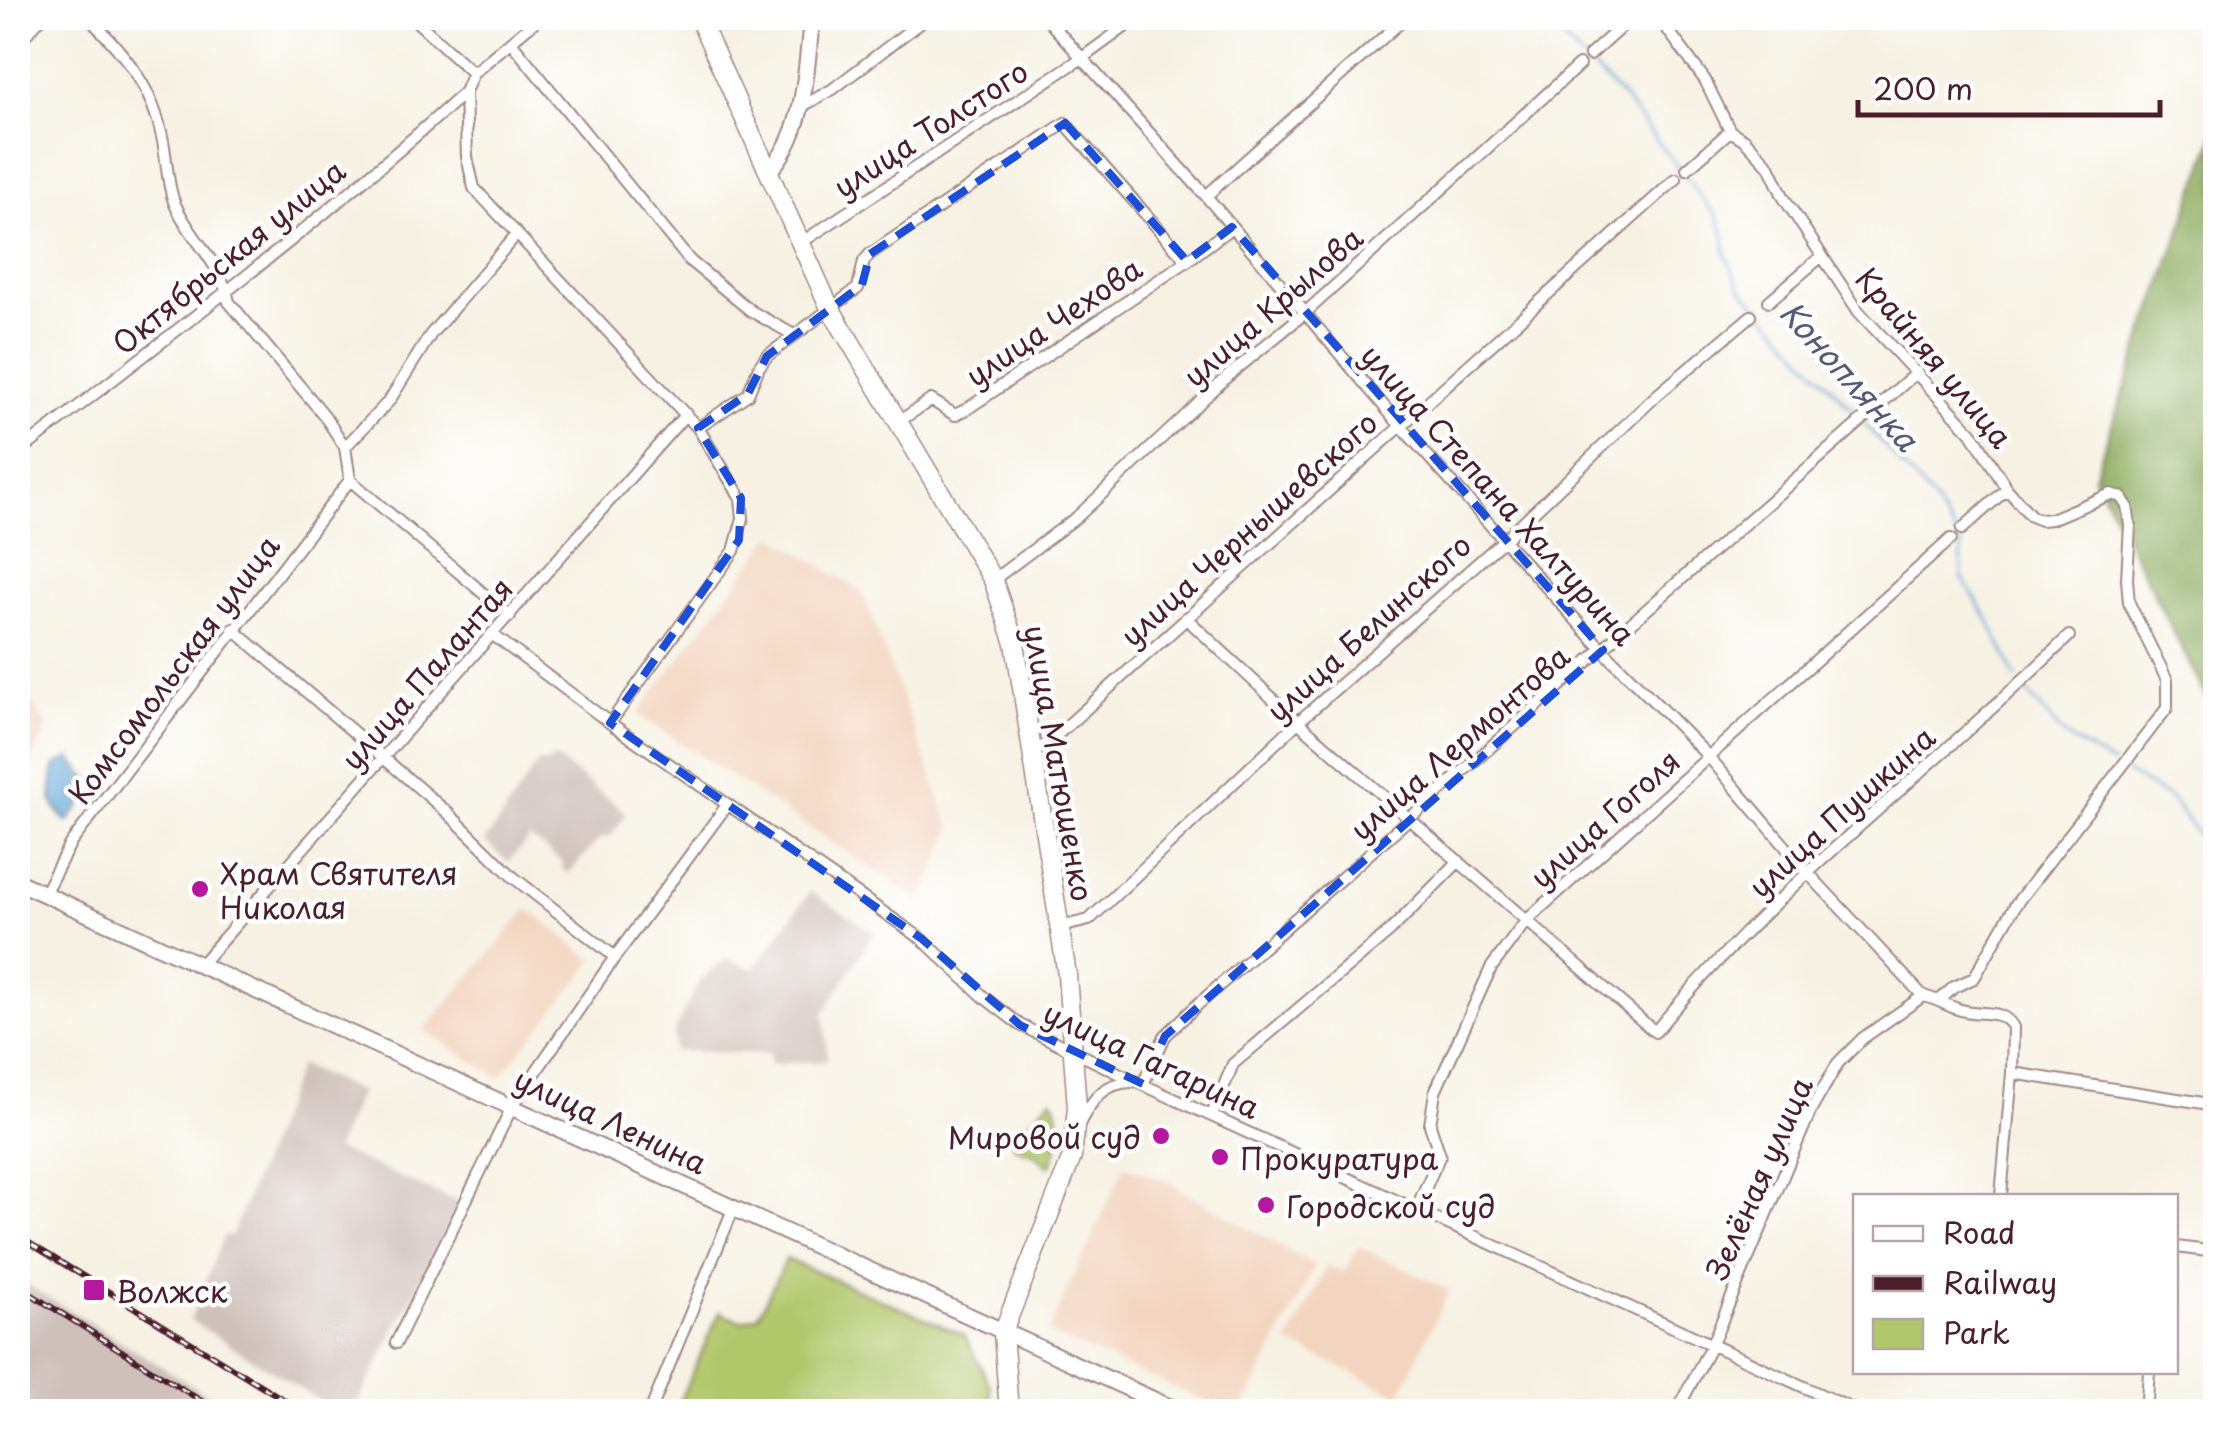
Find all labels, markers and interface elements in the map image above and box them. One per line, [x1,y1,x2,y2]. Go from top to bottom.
street label: улица Толстого [824,48,1036,208]
scale bar [1858,55,2160,117]
text: 200 m [1873,65,1973,110]
street label: Октябрьская улица [102,148,354,364]
street label: улица Крылова [1172,215,1372,397]
street label: улица Чехова [956,245,1151,397]
street label: Крайняя улица [1846,257,2024,457]
water label: Коноплянка [1769,289,1931,462]
street label: улица Степана Халтурина [1351,333,1647,655]
street label: улица Чернышевского [1109,400,1387,656]
street label: улица Белинского [1255,522,1481,732]
street label: Комсомольская улица [57,525,289,813]
street label: улица Палантая [329,567,523,779]
street label: улица Матюшенко [1014,621,1106,905]
street label: улица Лермонтова [1339,633,1579,850]
street label: улица Пушкина [1737,715,1945,907]
street label: улица Гоголя [1519,738,1689,898]
place label: Храм Святителя Николая [220,850,458,929]
marker: Храм Святителя Николая [189,878,211,900]
street label: улица Гагарина [1036,989,1268,1129]
street label: улица Ленина [507,1056,715,1184]
street label: Зелёная улица [1693,1069,1823,1287]
place label: Мировой суд [948,1114,1141,1159]
marker: Мировой суд [1150,1125,1172,1147]
place label: Прокуратура [1240,1135,1439,1180]
marker: Прокуратура [1209,1146,1231,1168]
place label: Городской суд [1286,1183,1495,1228]
marker: Городской суд [1255,1194,1277,1216]
legend [1853,1194,2178,1374]
text: Road [1943,1209,2016,1254]
text: Railway [1943,1259,2057,1304]
place label: Волжск [116,1268,228,1313]
marker: Волжск [81,1277,107,1303]
text: Park [1943,1309,2010,1354]

